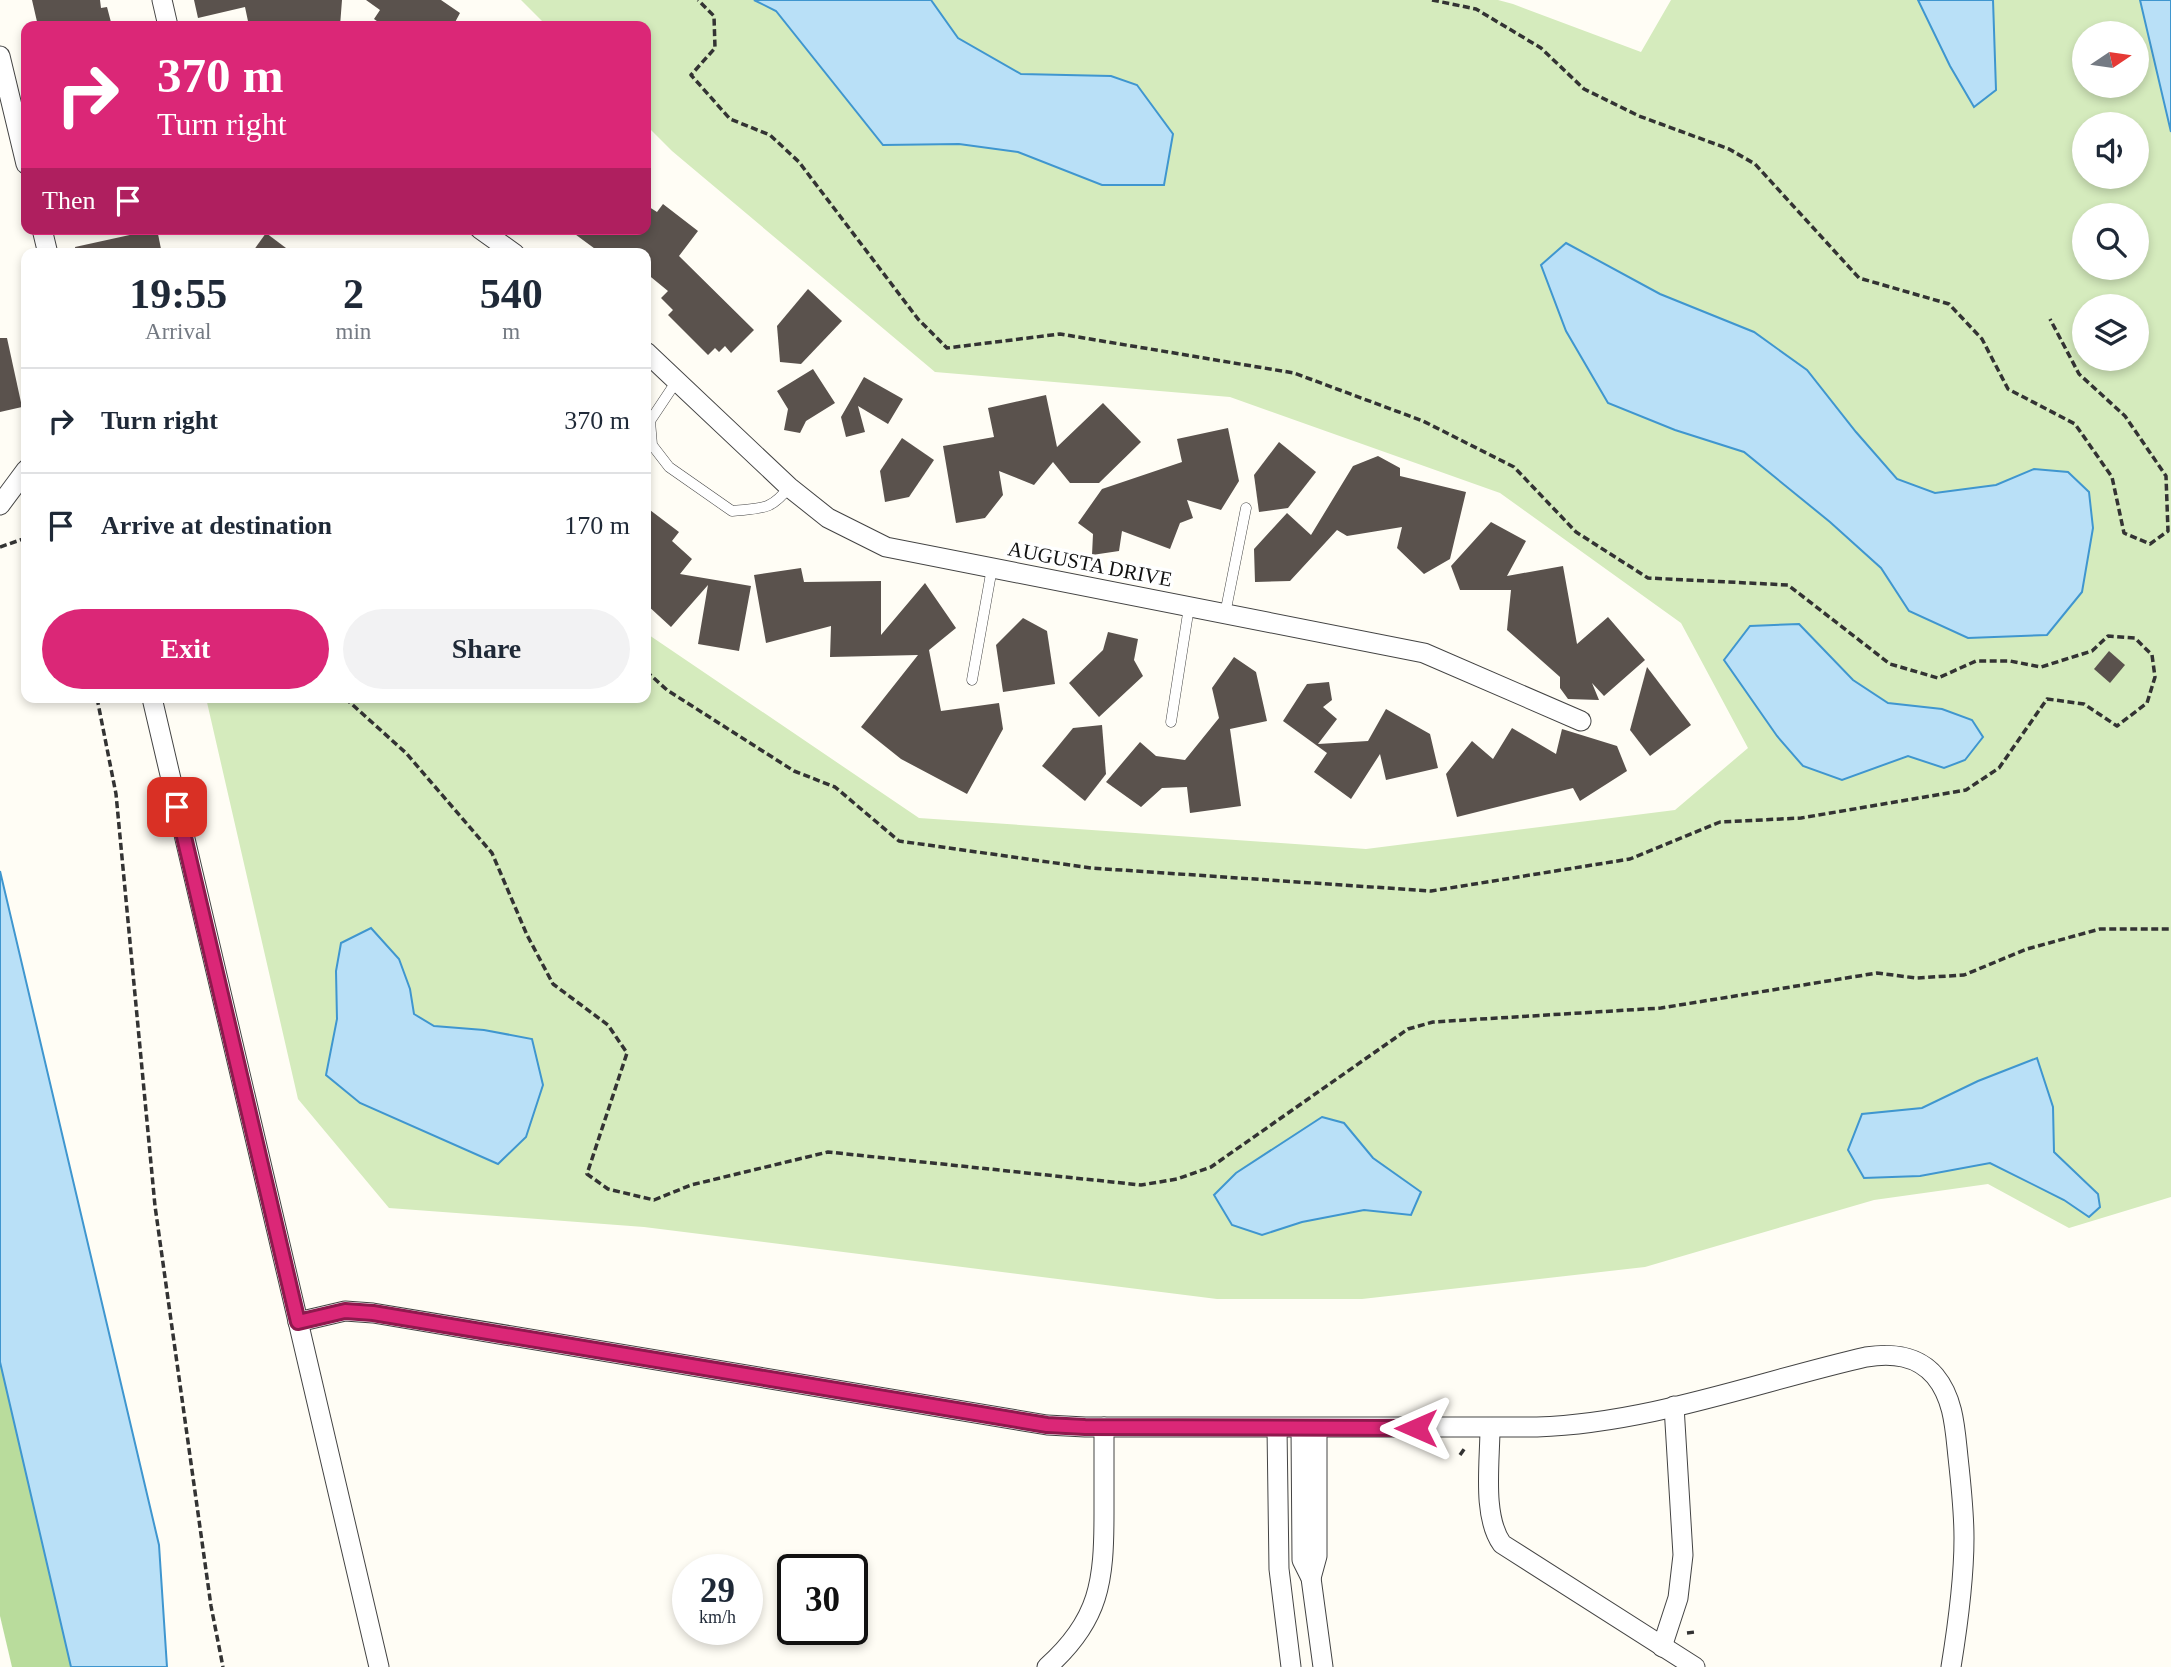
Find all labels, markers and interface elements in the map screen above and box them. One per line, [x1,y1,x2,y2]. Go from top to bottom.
north arrow [2072,21,2149,98]
map controls [2072,21,2149,371]
text: 370 m [157,48,284,103]
icon: right [42,49,133,140]
text: Turn right [157,106,287,142]
button: sound [2072,112,2149,189]
icon: arrive [109,182,147,220]
text: Then [42,186,95,215]
button: search [2072,203,2149,280]
text: 19:55 [129,271,227,317]
text: 2 [343,271,364,317]
text: 540 [480,271,543,317]
button: layers [2072,294,2149,371]
text: Arrival [145,319,212,344]
text: min [336,319,371,344]
text: m [502,319,520,344]
icon: right [42,402,80,440]
text: Turn right [101,406,218,435]
text: 370 m [564,406,630,435]
icon: arrive [42,507,80,545]
text: Arrive at destination [101,511,332,540]
text: 170 m [564,511,630,540]
street label: AUGUSTA DRIVE [1006,536,1174,592]
button: Exit [42,609,329,689]
button: Share [343,609,630,689]
pin [147,777,207,837]
icon: arrive [158,788,196,826]
position arrow [1379,1391,1453,1465]
speed limit sign: 30 [777,1554,868,1645]
text: 29 [700,1571,735,1610]
text: km/h [699,1607,736,1627]

